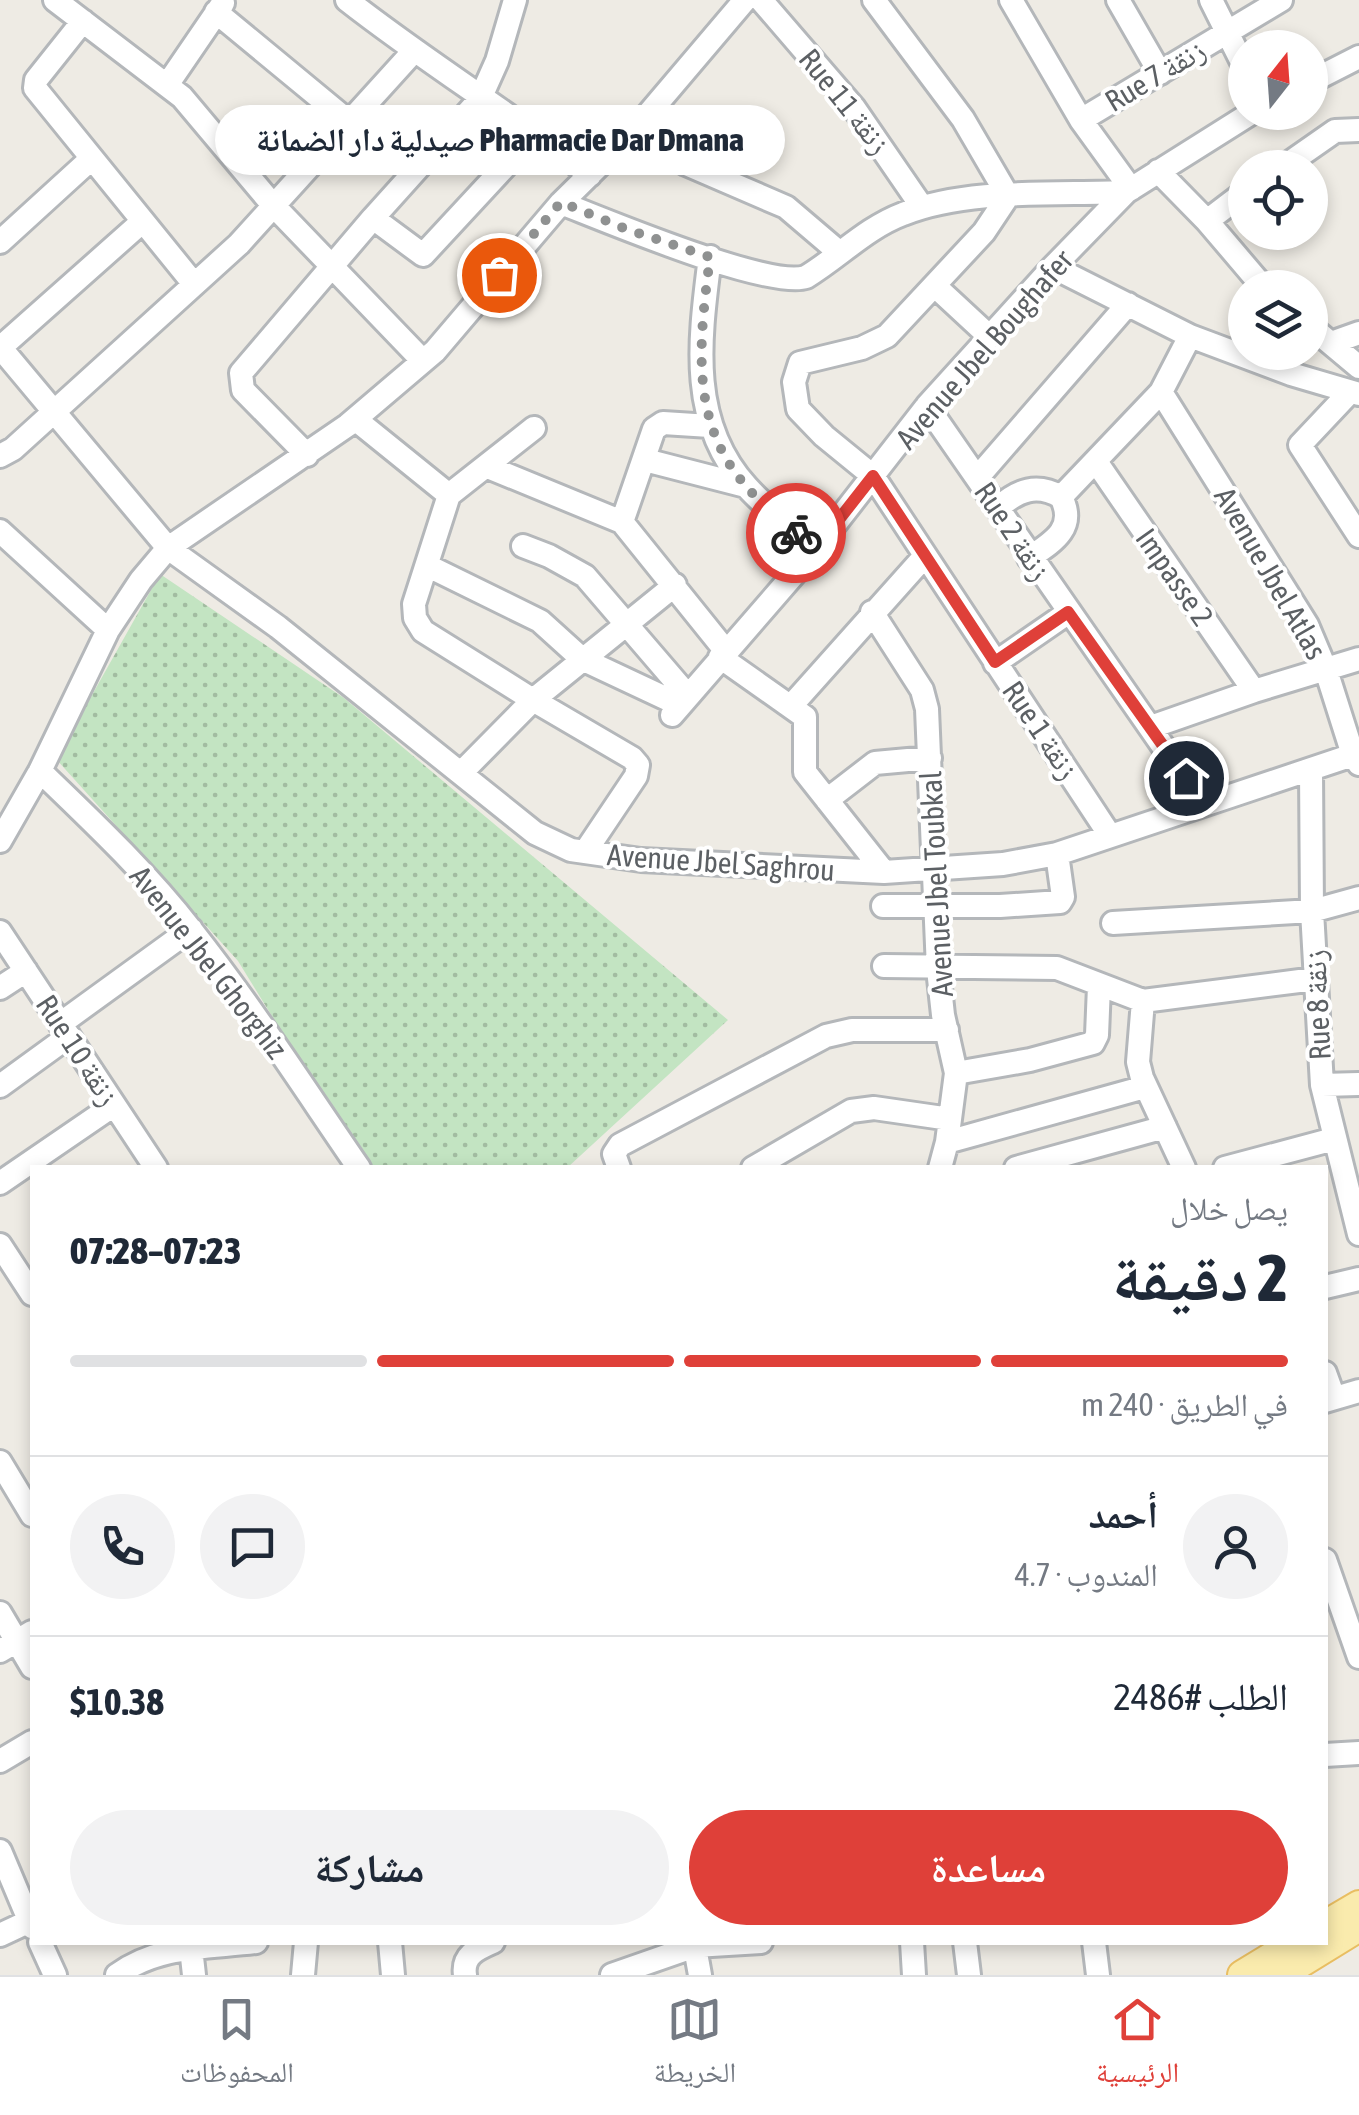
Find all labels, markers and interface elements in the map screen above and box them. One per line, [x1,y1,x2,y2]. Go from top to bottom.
north arrow [1228,30,1328,130]
map controls [1228,30,1328,370]
street label: Rue 7 زنقة [1099,32,1211,118]
street label: Rue 11 زنقة [793,42,897,160]
callout: Pharmacie Dar Dmana صيدلية دار الضمانة [214,105,784,175]
text: Pharmacie Dar Dmana صيدلية دار الضمانة [256,121,744,158]
button: locate [1228,150,1328,250]
pin [457,233,542,318]
street label: Avenue Jbel Boughafer [889,242,1080,455]
icon: bag [472,248,527,303]
button: layers [1228,270,1328,370]
street label: Rue 2 زنقة [968,476,1058,586]
street label: Avenue Jbel Atlas [1208,481,1334,665]
courier [746,483,846,583]
icon: bike [769,506,824,561]
street label: Impasse 2 [1129,522,1221,632]
street label: Rue 1 زنقة [996,675,1086,785]
pin [1144,736,1229,821]
icon: home [1159,751,1214,806]
street label: Avenue Jbel Toubkal [913,770,959,998]
street label: Avenue Jbel Saghrou [606,837,836,887]
street label: Avenue Jbel Ghorghiz [123,859,295,1065]
street label: Rue 8 زنقة [1297,949,1337,1061]
street label: Rue 10 زنقة [30,989,126,1111]
text: يصل خلال [1170,1190,1288,1227]
text: 07:23–07:28 [70,1229,242,1272]
text: 2 دقيقة [1112,1240,1288,1315]
text: في الطريق · 240 m [1081,1386,1288,1423]
text: أحمد [1088,1493,1158,1536]
button: phone [70,1494,175,1599]
button: chat [200,1494,305,1599]
button: person [1183,1494,1288,1599]
text: المندوب · 4.7 [1015,1556,1158,1593]
text: الطلب #2486 [1113,1675,1288,1718]
text: $10.38 [70,1680,164,1723]
button: مشاركة [70,1810,669,1925]
button: مساعدة [689,1810,1288,1925]
tab: المحفوظات [180,1992,294,2100]
tab: الخريطة [654,1992,736,2100]
tab: الرئيسية [1096,1992,1179,2100]

